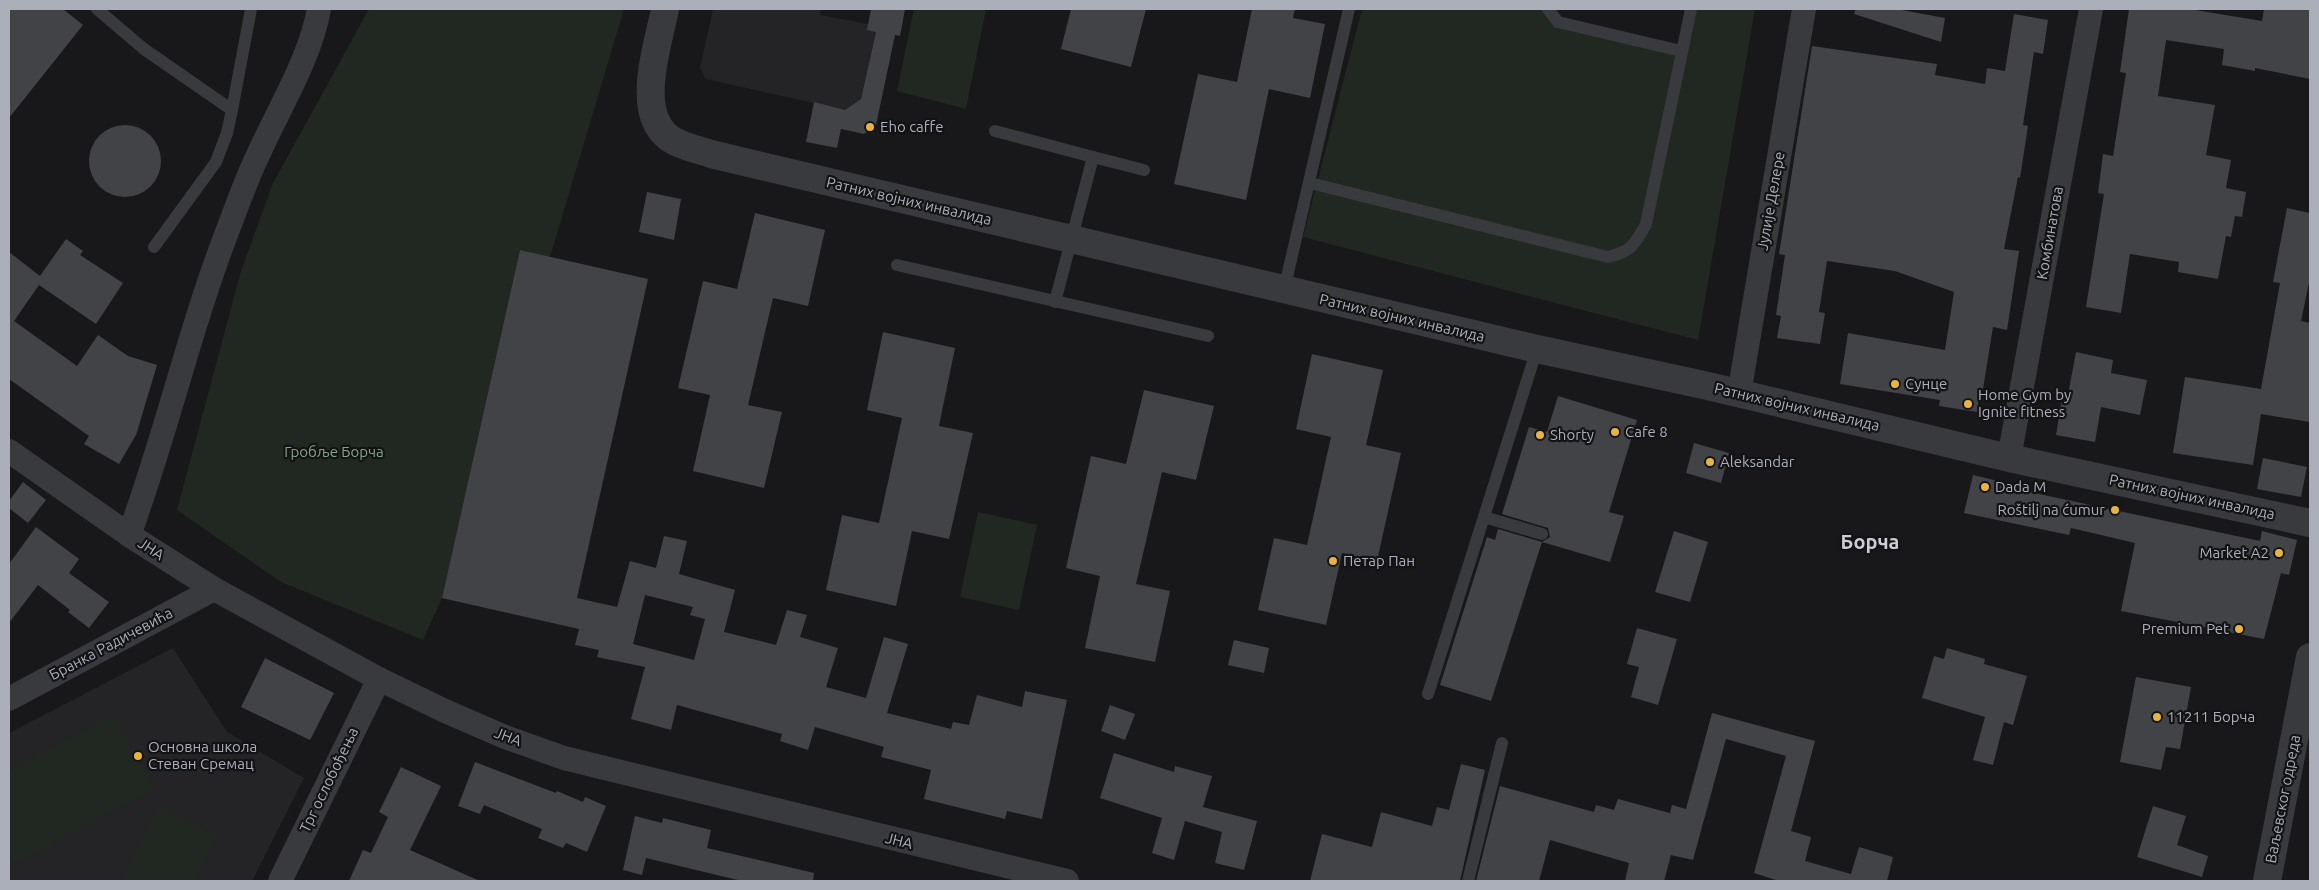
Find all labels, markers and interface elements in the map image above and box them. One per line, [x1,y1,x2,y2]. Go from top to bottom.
place label: Eho caffe [880,118,944,135]
marker: Eho caffe [864,121,876,133]
street label: Јулије Делере [1753,150,1788,252]
street label: Ратних војних инвалида [825,173,993,228]
street label: Комбинатова [2033,185,2066,281]
street label: Ратних војних инвалида [1318,290,1486,345]
place label: Сунце [1905,375,1947,392]
marker: Сунце [1889,378,1901,390]
street label: Ратних војних инвалида [1713,379,1881,434]
place label: Home Gym by Ignite fitness [1978,386,2071,420]
marker: Home Gym by Ignite fitness [1962,398,1974,410]
place label: Cafe 8 [1625,423,1668,440]
place label: Shorty [1550,426,1594,443]
marker: Cafe 8 [1609,426,1621,438]
marker: Shorty [1534,429,1546,441]
park label: Гробље Борча [284,443,384,460]
place label: Aleksandar [1720,453,1795,470]
marker: Aleksandar [1704,456,1716,468]
street label: Ратних војних инвалида [2108,471,2277,522]
place label: Dada M [1995,478,2046,495]
marker: Dada M [1979,481,1991,493]
place label: Roštilj na ćumur [1997,501,2105,518]
marker: Roštilj na ćumur [2109,504,2121,516]
district label: Борча [1841,530,1899,553]
street label: ЈНА [135,534,168,563]
place label: Market A2 [2199,544,2269,561]
marker: Market A2 [2273,547,2285,559]
place label: Петар Пан [1343,552,1415,569]
marker: Петар Пан [1327,555,1339,567]
street label: Бранка Радичевића [46,604,175,683]
place label: Premium Pet [2142,620,2229,637]
marker: Premium Pet [2233,623,2245,635]
place label: 11211 Борча [2167,708,2255,725]
marker: 11211 Борча [2151,711,2163,723]
street label: ЈНА [492,724,524,749]
street label: Трг ослобођења [296,725,361,835]
street label: Ваљевског одреда [2262,733,2303,865]
place label: Основна школа Стеван Сремац [148,738,257,772]
marker: Основна школа Стеван Сремац [132,750,144,762]
street label: ЈНА [884,829,915,852]

